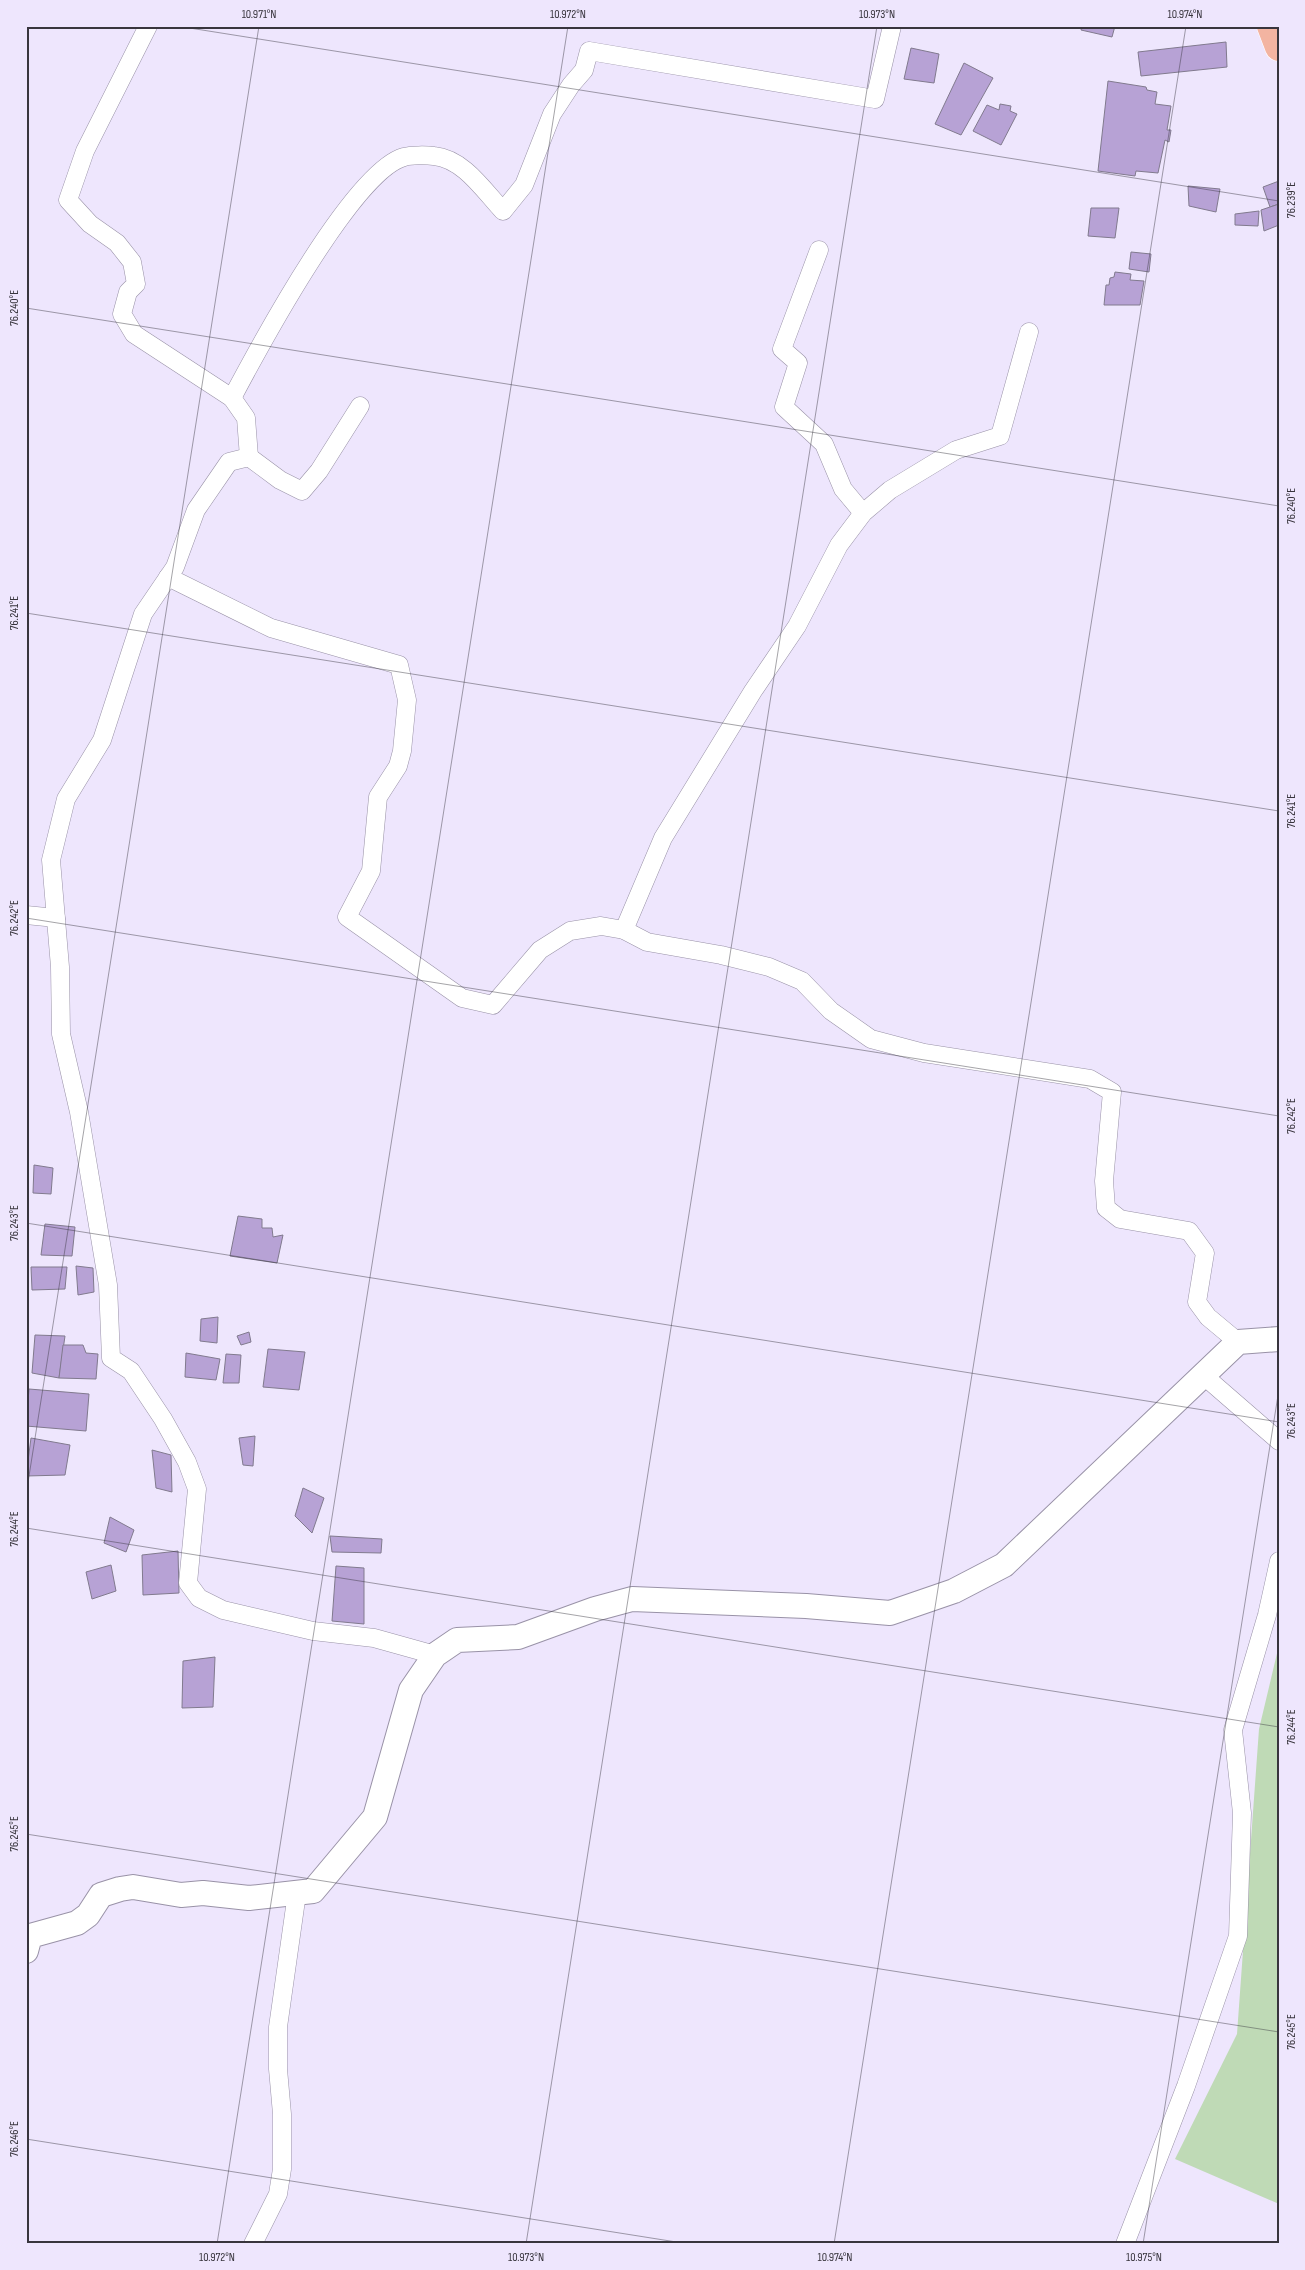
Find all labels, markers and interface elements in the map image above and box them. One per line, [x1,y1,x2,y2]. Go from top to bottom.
text: 10.971°N [242,7,276,22]
text: 10.972°N [550,7,586,22]
text: 10.973°N [859,7,895,22]
text: 10.974°N [1168,7,1202,22]
text: 76.239°E [1284,182,1299,218]
text: 76.240°E [7,290,22,326]
text: 76.240°E [1284,488,1299,524]
text: 76.241°E [7,596,22,630]
text: 76.241°E [1284,794,1299,828]
text: 76.242°E [7,900,22,936]
text: 76.242°E [1284,1098,1299,1134]
text: 76.243°E [7,1205,22,1241]
text: 76.243°E [1284,1403,1299,1439]
text: 76.244°E [7,1511,22,1547]
text: 76.244°E [1284,1709,1299,1745]
text: 76.245°E [7,1816,22,1852]
text: 76.245°E [1284,2014,1299,2050]
text: 76.246°E [7,2121,22,2157]
text: 10.972°N [199,2250,235,2265]
text: 10.973°N [508,2250,544,2265]
text: 10.974°N [818,2250,852,2265]
text: 10.975°N [1126,2250,1162,2265]

